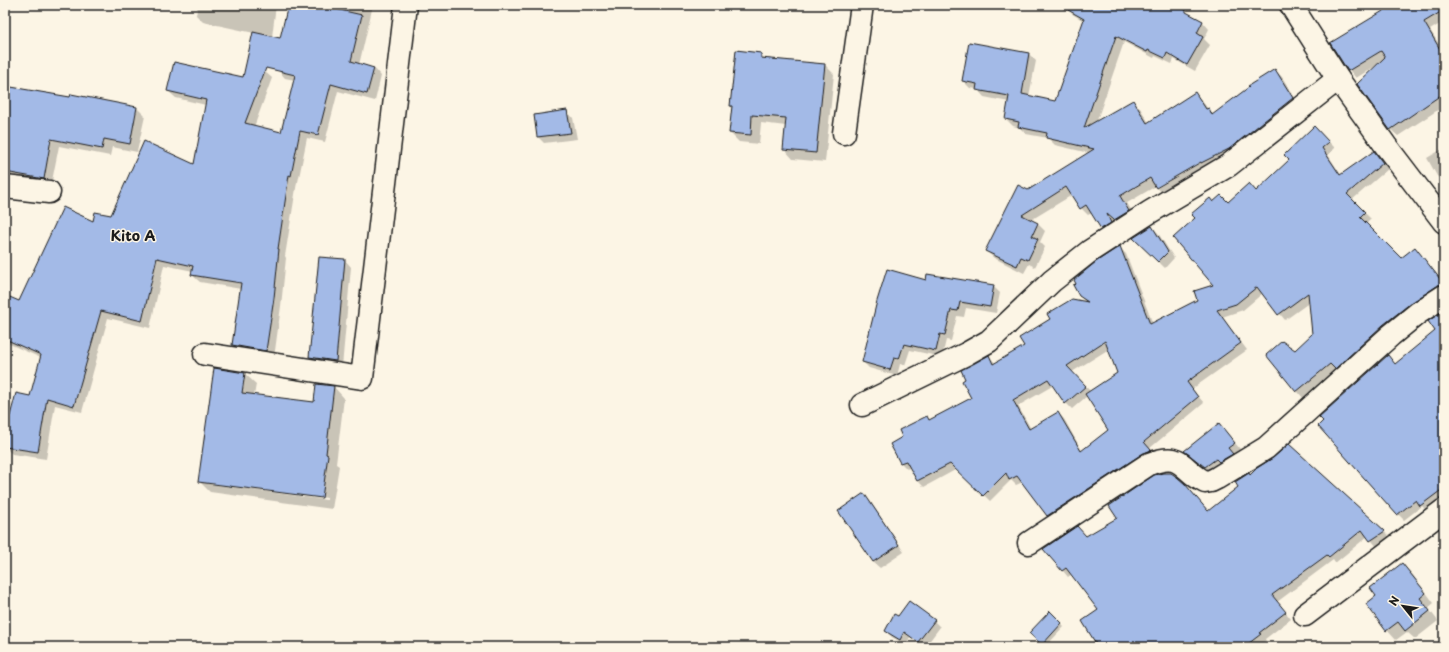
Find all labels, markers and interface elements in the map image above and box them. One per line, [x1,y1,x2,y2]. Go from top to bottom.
district label: Kito A [110,225,156,246]
north arrow [1383,586,1423,626]
text: N [1384,592,1404,609]

